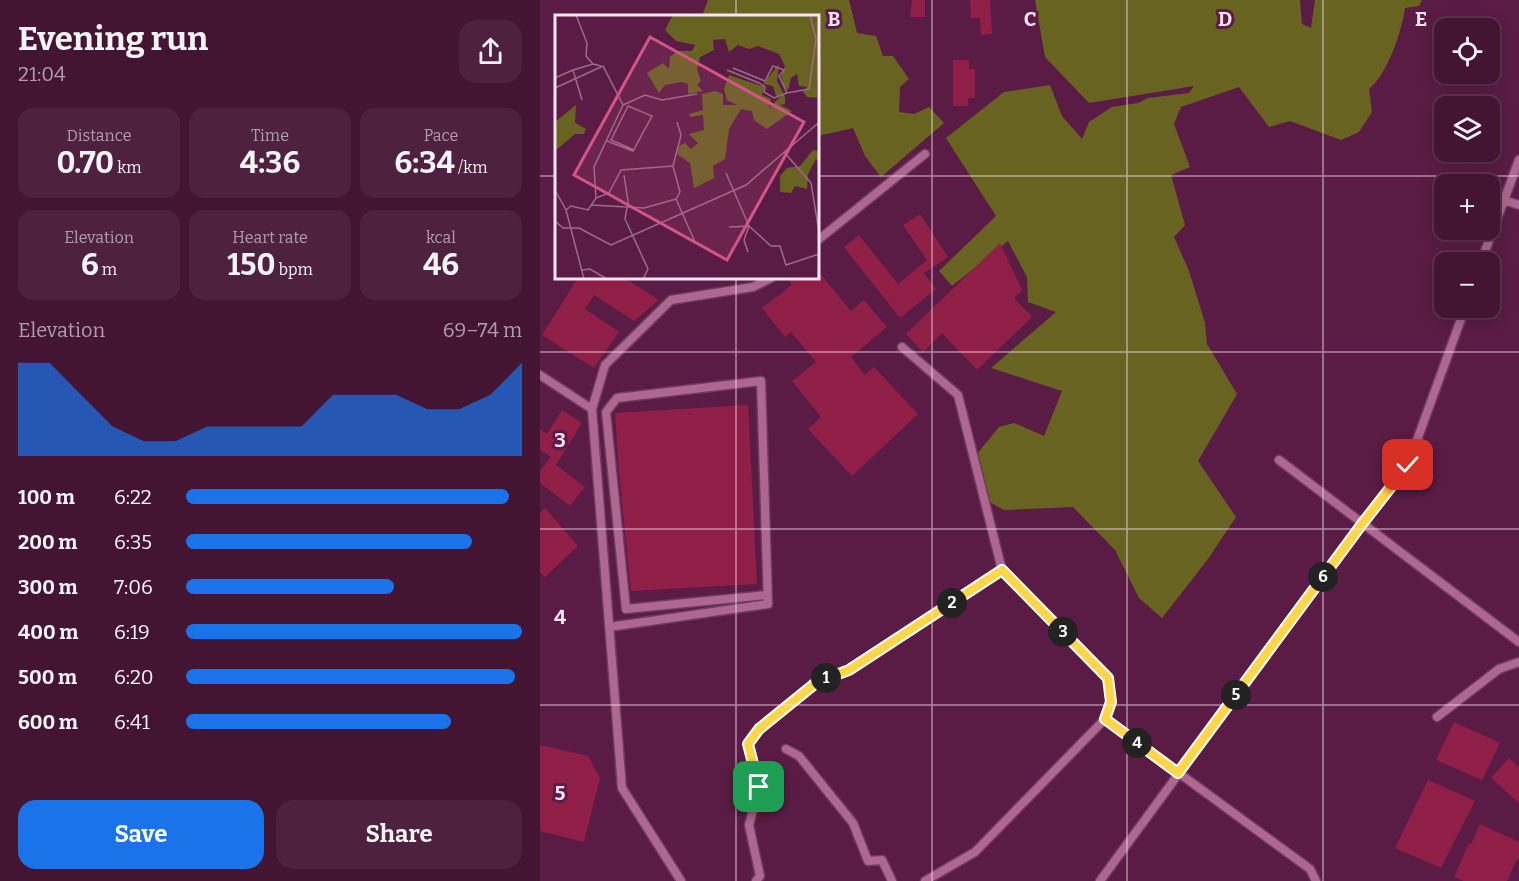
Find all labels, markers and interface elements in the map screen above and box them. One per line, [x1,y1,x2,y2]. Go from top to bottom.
text: B [828,7,841,31]
text: C [1024,7,1036,31]
text: D [1218,7,1232,31]
text: E [1415,7,1427,31]
inset map [555,15,819,279]
map controls [1434,18,1500,318]
button: locate [1434,18,1500,84]
text: Evening run [18,19,208,59]
button: share [459,20,522,83]
text: 21:04 [18,62,66,86]
button: layers [1434,96,1500,162]
text: Distance [67,126,131,145]
text: Time [251,126,289,145]
text: Pace [424,126,458,145]
text: 0.70 [57,145,114,181]
text: 4:36 [240,145,300,181]
text: 6:34 [395,145,455,181]
text: km [114,158,141,177]
text: /km [455,158,487,177]
button: + [1434,174,1500,240]
text: Elevation [64,228,134,247]
text: Heart rate [232,228,308,247]
text: kcal [426,228,456,247]
text: 6 [81,247,99,283]
text: 150 [227,247,276,283]
text: 46 [423,247,459,283]
button: − [1434,252,1500,318]
text: m [99,260,117,279]
text: bpm [276,260,313,279]
text: Elevation [18,318,105,342]
text: 69–74 m [443,318,522,342]
text: 3 [554,428,566,452]
pin [1382,439,1433,490]
icon: check [1391,448,1424,481]
text: 100 m [18,485,75,509]
text: 6:22 [114,485,152,509]
text: 200 m [18,530,77,554]
text: 6:35 [114,530,152,554]
pin: 6 [1308,562,1338,592]
text: 6 [1318,567,1328,586]
text: 300 m [18,575,78,599]
text: 7:06 [114,575,153,599]
pin: 2 [937,588,967,618]
text: 2 [947,593,957,612]
text: 4 [554,605,566,629]
pin: 3 [1048,617,1078,647]
text: 400 m [18,620,78,644]
text: 6:19 [114,620,150,644]
text: 3 [1058,622,1068,641]
pin: 1 [811,663,841,693]
text: 500 m [18,665,77,689]
text: 6:20 [114,665,154,689]
text: 1 [823,668,829,687]
pin: 5 [1221,680,1251,710]
text: 5 [1232,685,1240,704]
text: 600 m [18,710,78,734]
text: 6:41 [114,710,150,734]
pin: 4 [1122,728,1152,758]
text: 4 [1132,733,1142,752]
pin [733,761,784,812]
icon: arrive [742,770,775,803]
text: 5 [555,781,566,805]
button: Save [18,800,264,869]
button: Share [276,800,522,869]

